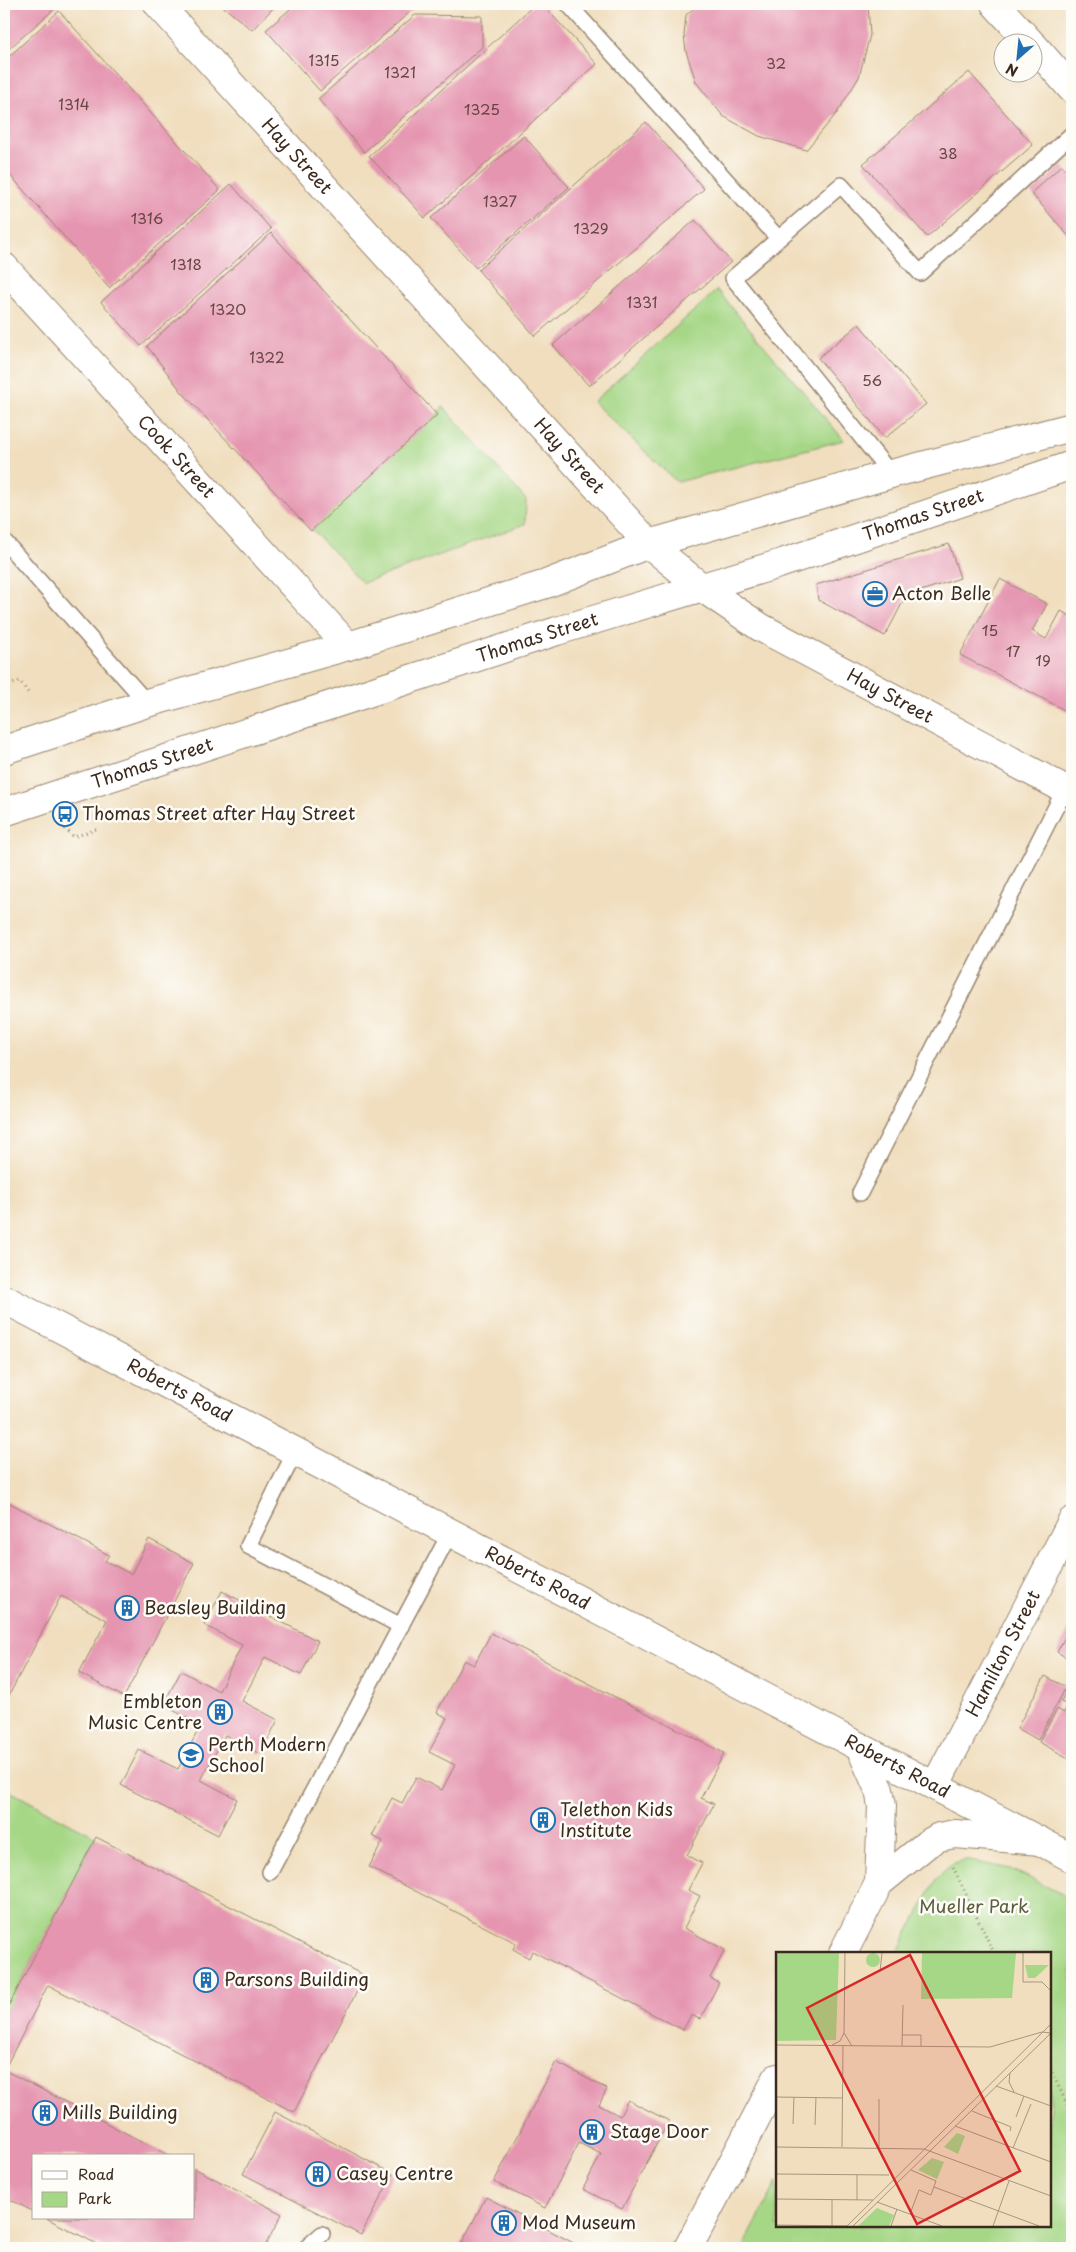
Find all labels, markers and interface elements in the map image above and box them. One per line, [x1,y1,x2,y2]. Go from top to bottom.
north arrow [994,32,1044,82]
house number: 1315 [308,48,340,71]
house number: 32 [766,51,786,74]
text: N [1002,58,1022,82]
house number: 1321 [384,60,416,83]
house number: 1314 [58,92,90,115]
house number: 1325 [464,97,500,120]
street label: Hay Street [256,111,339,199]
house number: 38 [938,141,958,164]
house number: 1327 [483,189,518,212]
house number: 1316 [131,206,163,229]
house number: 1329 [573,216,609,239]
house number: 1318 [170,252,202,275]
house number: 1331 [626,290,658,313]
house number: 1320 [210,297,246,320]
house number: 1322 [249,345,285,368]
house number: 56 [862,368,882,391]
street label: Cook Street [132,408,222,503]
street label: Hay Street [528,411,612,499]
street label: Thomas Street [859,481,987,547]
place label: Acton Belle [892,579,992,606]
office icon: Acton Belle [862,581,888,607]
street label: Thomas Street [472,604,601,669]
house number: 15 [982,618,998,641]
house number: 17 [1006,639,1020,662]
house number: 19 [1035,648,1051,671]
street label: Hay Street [843,661,939,729]
street label: Thomas Street [87,730,216,795]
place label: Thomas Street after Hay Street [82,799,355,826]
bus stop icon: Thomas Street after Hay Street [52,801,78,827]
street label: Roberts Road [123,1351,238,1428]
street label: Roberts Road [481,1538,596,1616]
street label: Hamilton Street [958,1585,1046,1721]
place label: Beasley Building [144,1593,286,1620]
building icon: Beasley Building [114,1595,140,1621]
place label: Embleton Music Centre [88,1687,202,1735]
building icon: Embleton Music Centre [207,1699,233,1725]
street label: Roberts Road [840,1726,955,1804]
place label: Perth Modern School [208,1730,326,1778]
school or university icon: Perth Modern School [178,1742,204,1768]
place label: Telethon Kids Institute [560,1795,673,1843]
building icon: Telethon Kids Institute [530,1807,556,1833]
park label: Mueller Park [919,1892,1029,1919]
inset map [776,1952,1051,2227]
place label: Parsons Building [224,1965,369,1992]
building icon: Parsons Building [193,1967,219,1993]
place label: Mills Building [62,2098,178,2125]
building icon: Mills Building [32,2100,58,2126]
place label: Stage Door [610,2117,709,2144]
building icon: Stage Door [579,2119,605,2145]
legend [32,2154,195,2220]
place label: Casey Centre [336,2159,453,2186]
building icon: Casey Centre [305,2161,331,2187]
text: Road [78,2162,114,2185]
text: Park [78,2186,112,2209]
place label: Mod Museum [522,2208,636,2235]
building icon: Mod Museum [491,2210,517,2236]

